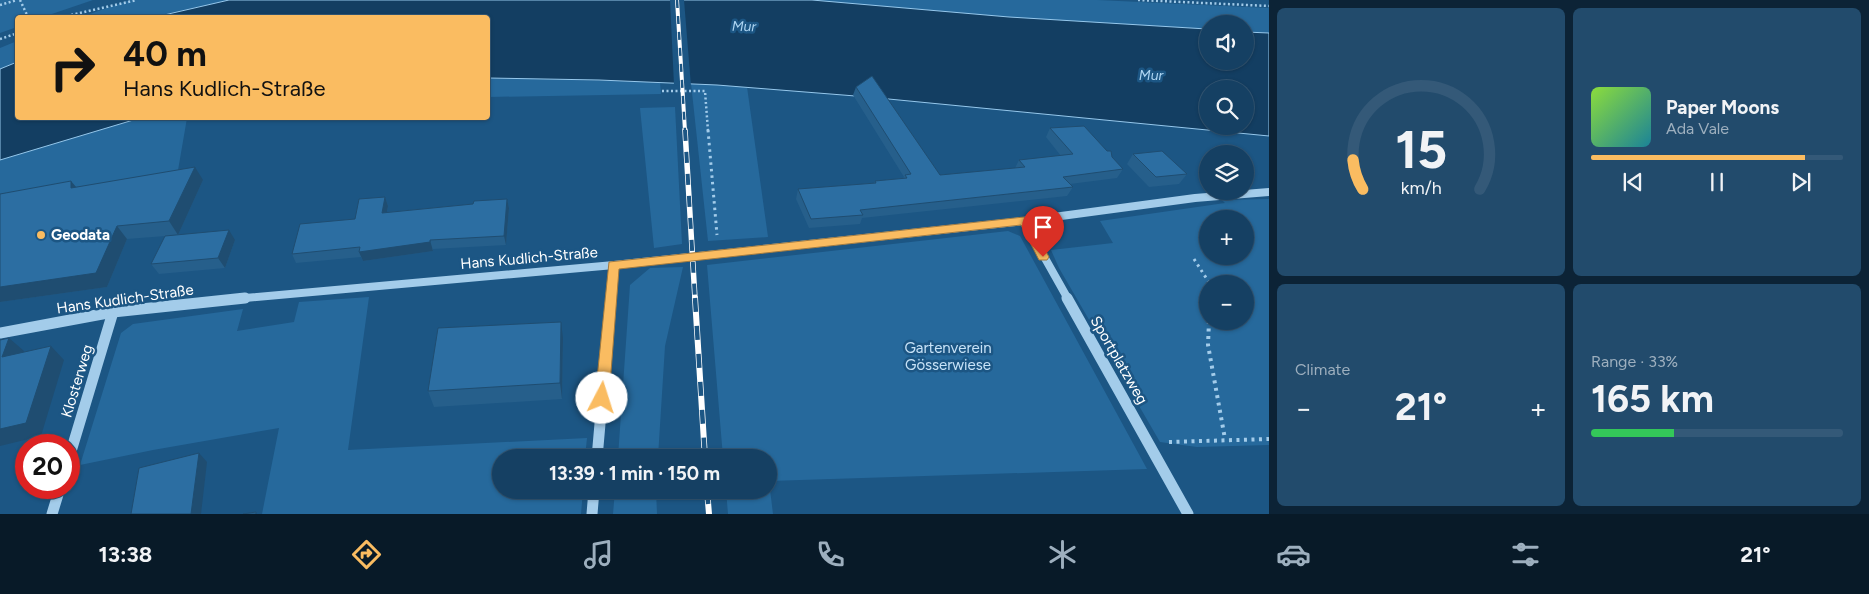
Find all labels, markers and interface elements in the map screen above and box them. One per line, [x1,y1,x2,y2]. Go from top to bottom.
map controls [1199,15,1254,330]
button: sound [1199,15,1254,70]
water label: Mur [732,18,758,35]
text: 40 m [123,33,207,75]
icon: right [40,35,105,100]
water label: Mur [1139,67,1164,84]
text: Hans Kudlich-Straße [123,75,325,102]
button: search [1199,80,1254,135]
text: Paper Moons [1666,96,1779,119]
text: 15 [1395,119,1447,181]
text: Ada Vale [1666,119,1729,138]
button: layers [1199,145,1254,200]
icon: previous [1619,168,1647,196]
icon: pause [1703,168,1731,196]
icon: next [1787,168,1815,196]
text: km/h [1401,177,1441,198]
pin [1022,206,1064,257]
button: + [1199,210,1254,265]
icon: arrive [1029,213,1057,241]
place label: Geodata [51,226,110,244]
marker: Geodata [35,229,47,241]
street label: Hans Kudlich-Straße [459,243,599,273]
button: − [1199,275,1254,330]
street label: Hans Kudlich-Straße [55,280,195,318]
street label: Sportplatzweg [1086,313,1152,407]
park label: Gartenverein Gösserwiese [904,339,992,374]
street label: Klosterweg [57,342,97,420]
text: Range · 33% [1591,352,1678,371]
text: Climate [1295,360,1350,379]
position arrow [575,371,627,423]
text: 165 km [1591,376,1714,422]
text: 21° [1395,384,1447,430]
text: − [1295,391,1312,425]
text: + [1530,391,1547,425]
speed limit sign: 20 [15,434,80,499]
text: 13:39 · 1 min · 150 m [549,462,720,485]
icon: directions [349,537,384,572]
icon: music [581,537,616,572]
icon: phone [813,537,848,572]
icon: climate [1045,537,1080,572]
icon: car [1276,537,1311,572]
icon: filters [1508,537,1543,572]
text: 13:38 [98,541,152,568]
text: 21° [1740,541,1771,568]

